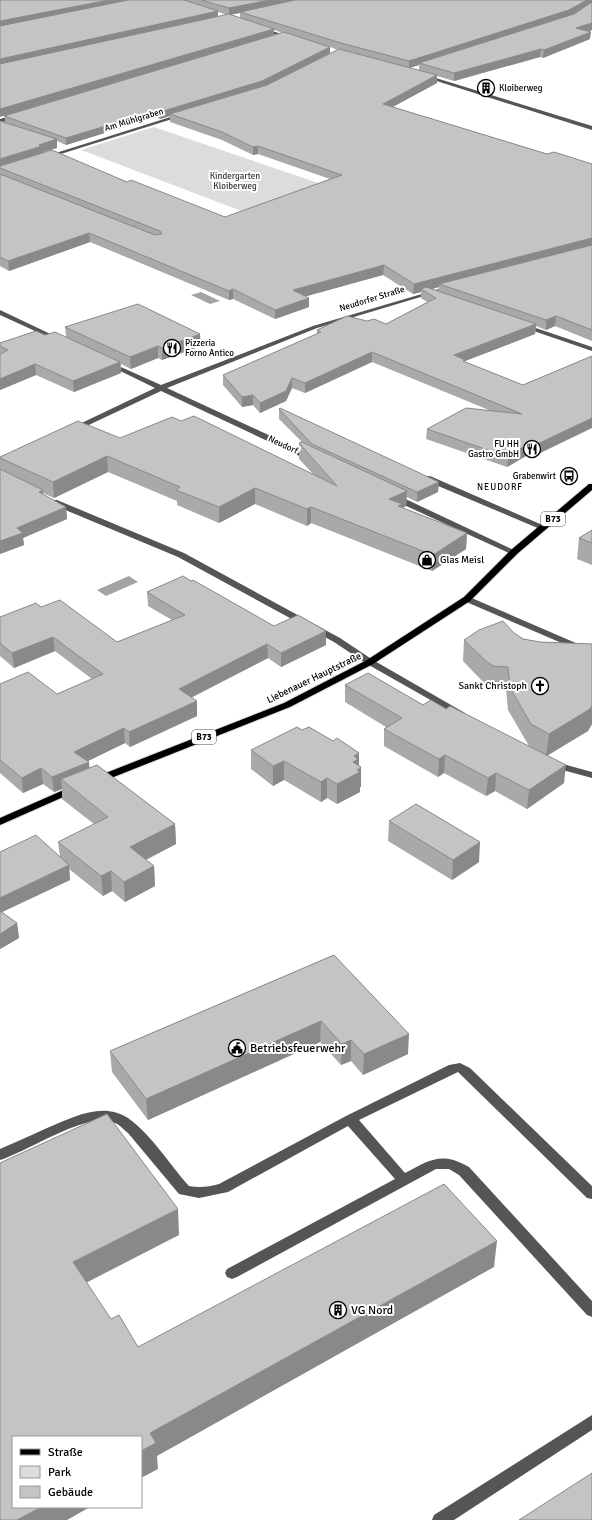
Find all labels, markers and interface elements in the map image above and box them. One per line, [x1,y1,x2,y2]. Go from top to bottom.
building icon: Kloiberweg [476,78,496,98]
place label: Kloiberweg [499,83,543,94]
street label: Am Mühlgraben [103,106,165,134]
park label: Kindergarten Kloiberweg [210,171,260,192]
street label: Neudorfer Straße [338,284,406,314]
restaurant icon: Pizzeria Forno Antico [162,338,182,358]
place label: Pizzeria Forno Antico [185,338,234,359]
street label: Neudorf [266,433,301,457]
place label: FU HH Gastro GmbH [468,439,519,460]
restaurant icon: FU HH Gastro GmbH [522,439,542,459]
bus stop icon: Grabenwirt [559,466,579,486]
place label: Grabenwirt [513,471,556,482]
district label: NEUDORF [477,482,523,493]
road number: B73 [541,512,565,526]
shop icon: Glas Meisl [417,550,437,570]
place label: Glas Meisl [440,554,484,566]
street label: Liebenauer Hauptstraße [265,650,363,706]
church icon: Sankt Christoph [530,676,550,696]
place label: Sankt Christoph [458,680,527,692]
road number: B73 [192,730,216,744]
public building icon: Betriebsfeuerwehr [227,1038,247,1058]
place label: Betriebsfeuerwehr [250,1041,346,1056]
building icon: VG Nord [328,1300,348,1320]
place label: VG Nord [351,1303,393,1318]
legend [12,1436,142,1508]
text: Straße [48,1445,83,1460]
text: Park [48,1465,71,1480]
text: Gebäude [48,1485,93,1500]

